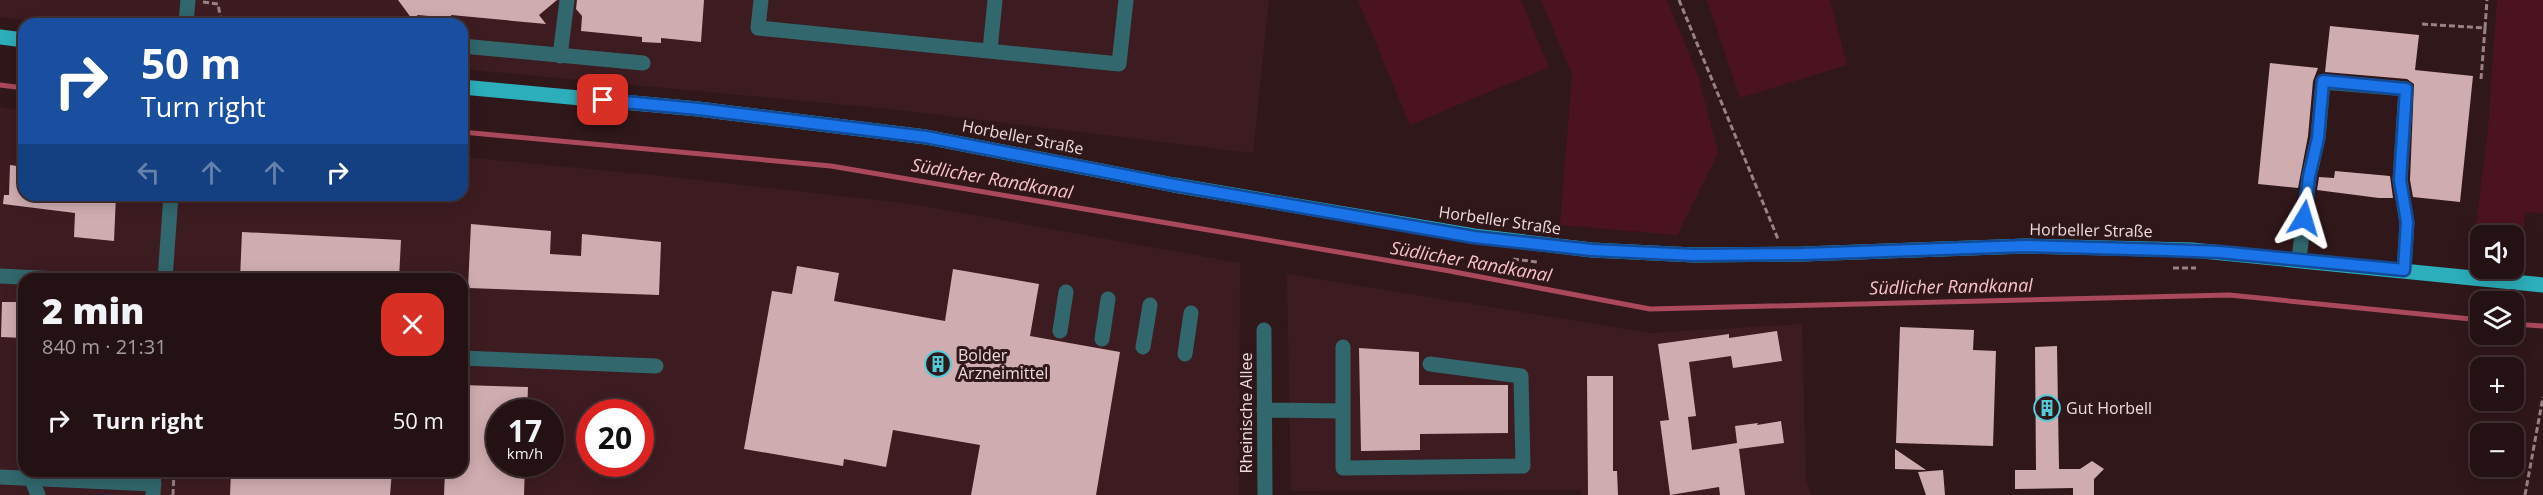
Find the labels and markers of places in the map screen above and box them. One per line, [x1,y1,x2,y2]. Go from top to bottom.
pin [577,74,628,125]
place label: Bolder Arzneimittel [958,344,1048,384]
building icon: Bolder Arzneimittel [923,349,953,379]
building icon: Gut Horbell [2032,393,2062,423]
place label: Gut Horbell [2066,397,2152,419]

